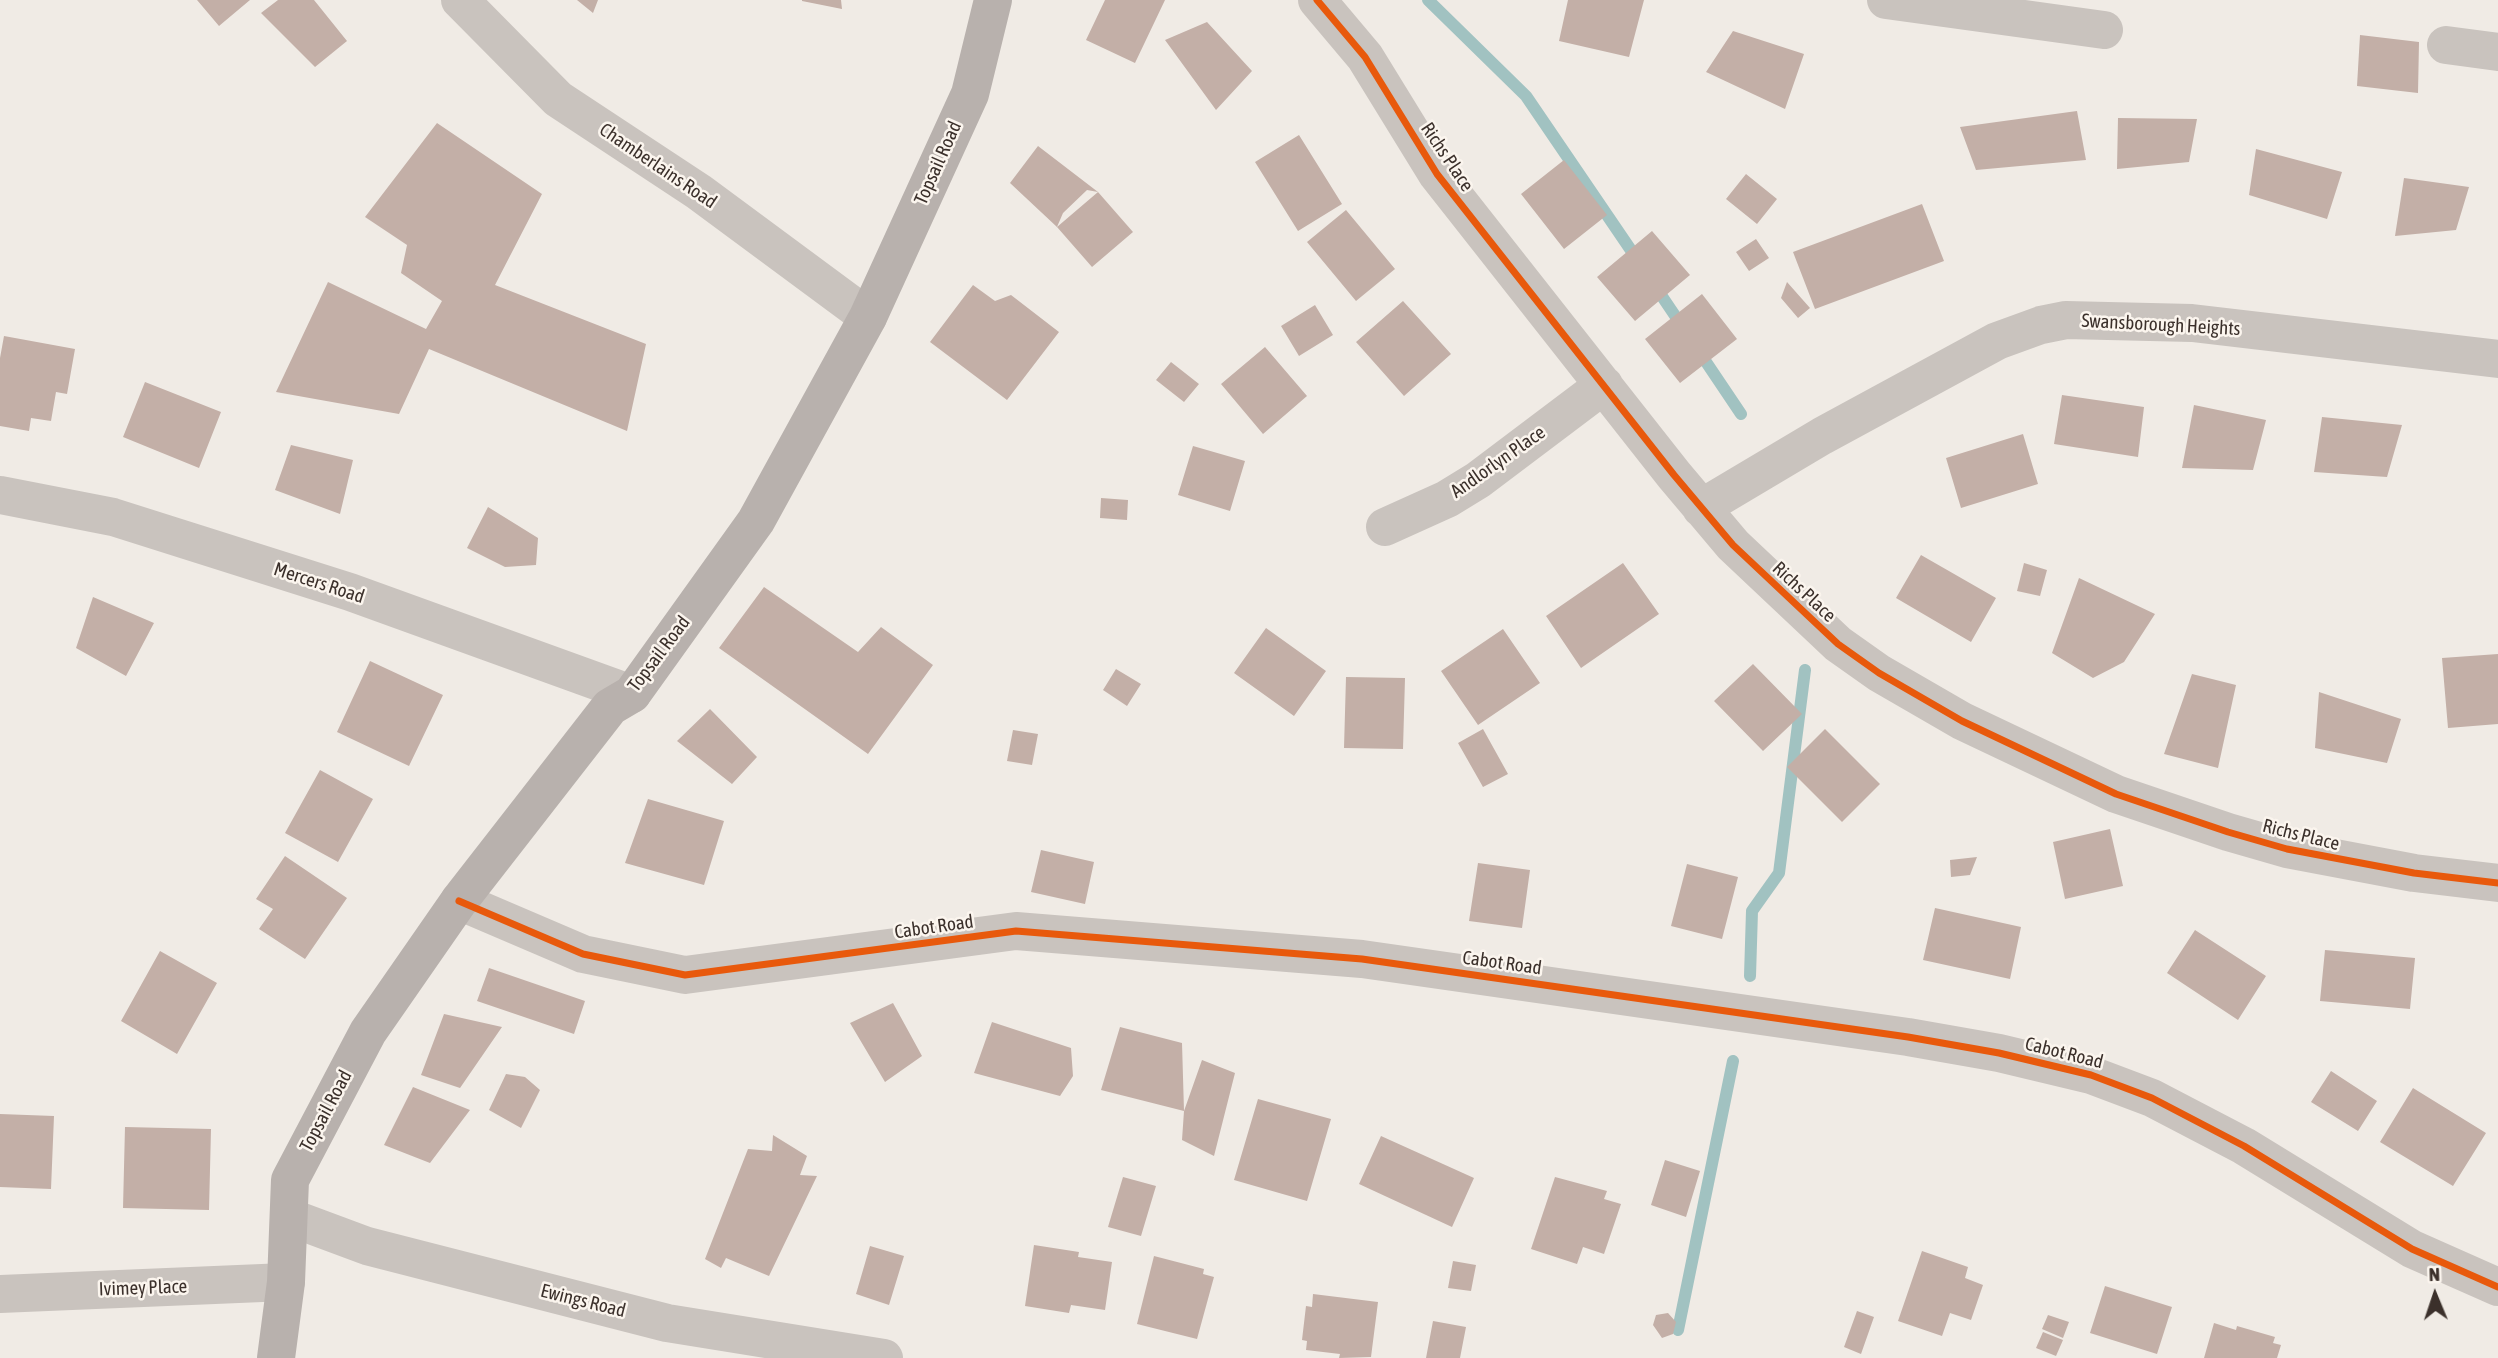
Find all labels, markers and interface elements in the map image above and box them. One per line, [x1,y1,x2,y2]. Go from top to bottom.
street label: Chamberlains Road [595,118,721,214]
street label: Topsail Road [909,118,967,208]
street label: Richs Place [1416,118,1478,196]
street label: Swansborough Heights [2081,309,2241,341]
street label: Andlorlyn Place [1446,421,1550,503]
street label: Richs Place [1768,557,1840,627]
street label: Mercers Road [271,558,367,608]
street label: Topsail Road [623,612,695,696]
street label: Richs Place [2260,814,2342,856]
street label: Cabot Road [893,910,975,944]
street label: Cabot Road [1461,946,1543,980]
street label: Cabot Road [2023,1032,2105,1074]
street label: Topsail Road [295,1066,357,1156]
north arrow [2400,1260,2470,1330]
text: N [2428,1263,2440,1285]
street label: Ivimey Place [98,1275,188,1301]
street label: Ewings Road [538,1279,628,1323]

